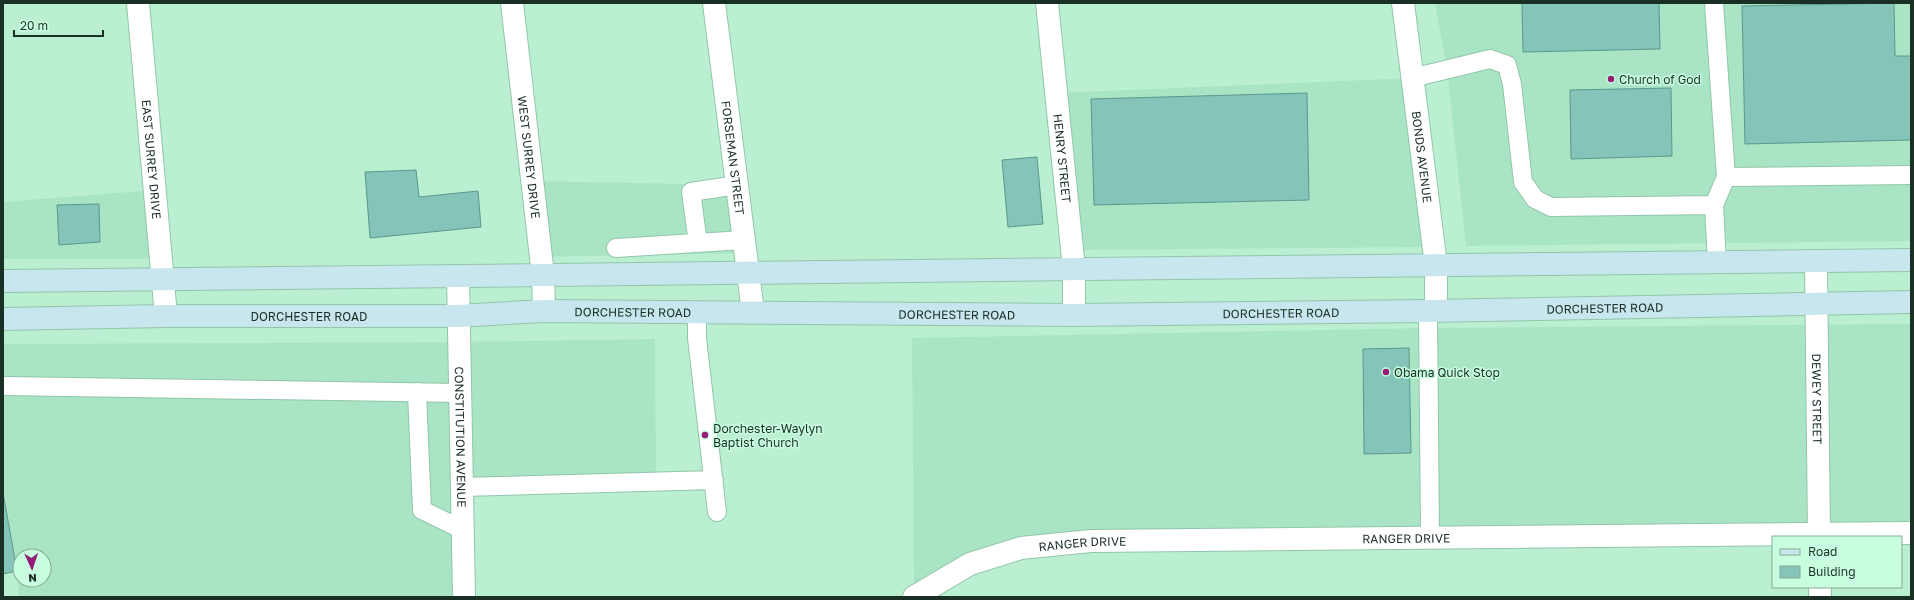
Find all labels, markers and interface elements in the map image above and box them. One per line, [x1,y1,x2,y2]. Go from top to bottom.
scale bar [14,12,103,38]
text: 20 m [20,18,48,33]
place label: Church of God [1619,72,1701,87]
marker: Church of God [1606,74,1616,84]
street label: WEST SURREY DRIVE [515,95,544,219]
street label: EAST SURREY DRIVE [139,99,165,220]
street label: FORSEMAN STREET [719,100,748,216]
street label: BONDS AVENUE [1409,110,1436,204]
street label: HENRY STREET [1051,113,1075,204]
street label: DORCHESTER ROAD [1546,299,1663,316]
street label: DORCHESTER ROAD [574,304,691,320]
street label: DORCHESTER ROAD [1222,305,1339,321]
street label: DORCHESTER ROAD [898,306,1015,322]
street label: DORCHESTER ROAD [251,309,367,324]
street label: DEWEY STREET [1810,353,1825,445]
place label: Obama Quick Stop [1394,365,1500,380]
street label: CONSTITUTION AVENUE [452,366,470,508]
marker: Obama Quick Stop [1381,367,1391,377]
place label: Dorchester-Waylyn Baptist Church [713,421,823,450]
marker: Dorchester-Waylyn Baptist Church [700,430,710,440]
street label: RANGER DRIVE [1362,530,1450,546]
street label: RANGER DRIVE [1038,533,1126,554]
legend [1772,536,1902,588]
text: Road [1808,544,1837,559]
north arrow [12,548,52,588]
text: Building [1808,564,1856,579]
text: N [28,572,37,585]

